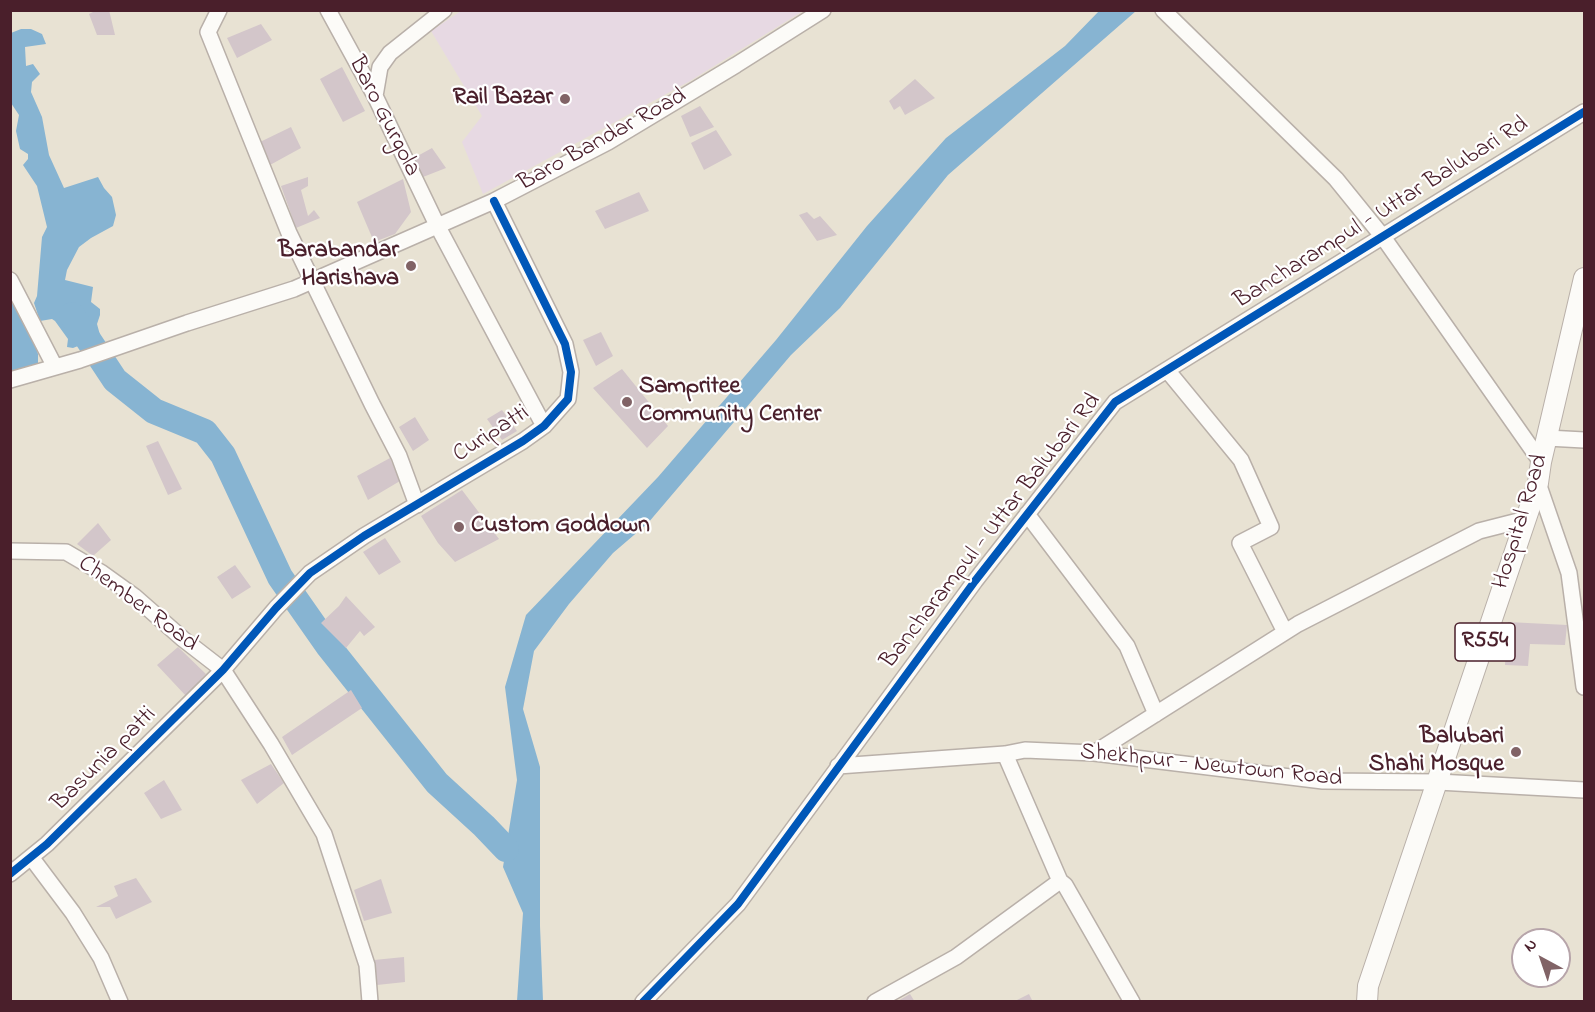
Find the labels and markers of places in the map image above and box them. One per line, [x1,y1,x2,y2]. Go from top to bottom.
place label: Rail Bazar [453,85,553,113]
marker: Rail Bazar [558,92,572,106]
place label: Barabandar Harishava [278,238,399,294]
marker: Barabandar Harishava [404,259,418,273]
place label: Sampritee Community Center [639,374,821,430]
marker: Sampritee Community Center [620,395,634,409]
place label: Custom Goddown [471,513,650,541]
marker: Custom Goddown [452,520,466,534]
place label: Balubari Shahi Mosque [1369,724,1504,780]
marker: Balubari Shahi Mosque [1509,745,1523,759]

